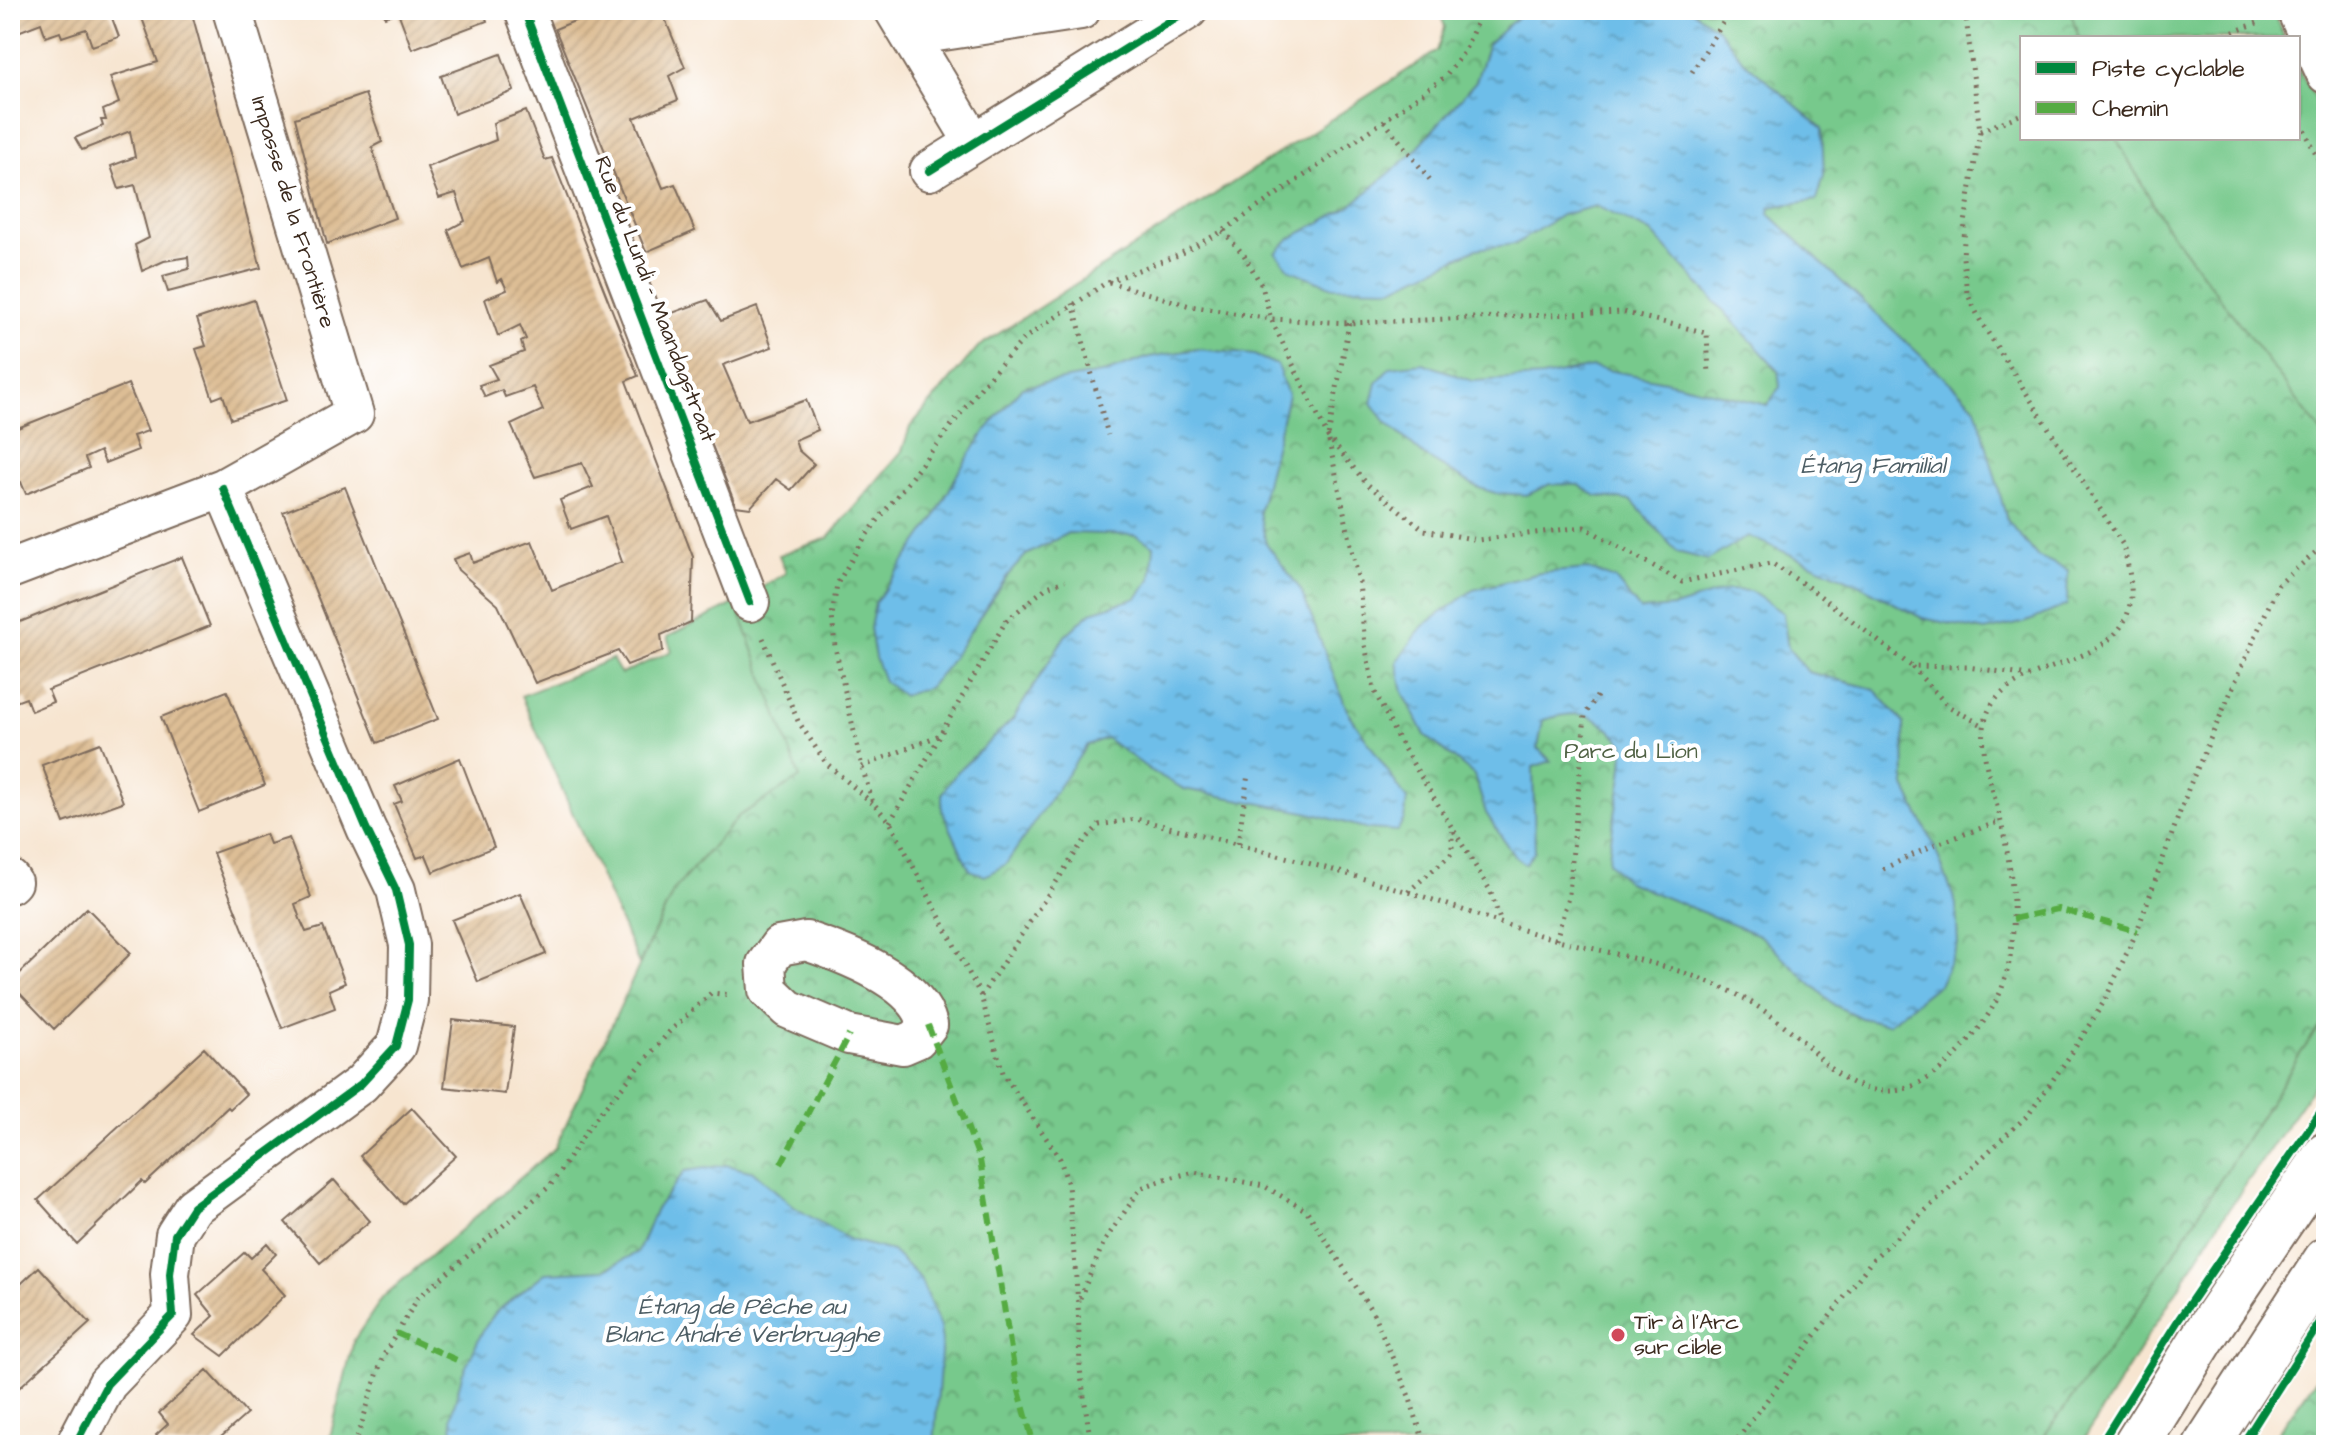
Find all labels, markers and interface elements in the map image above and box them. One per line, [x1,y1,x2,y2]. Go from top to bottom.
legend [2020,36,2300,140]
text: Piste cyclable [2092,52,2245,87]
street label: Impasse de la Frontière [243,92,343,332]
text: Chemin [2092,92,2168,126]
street label: Rue du Lundi - Maandagstraat [585,152,724,447]
water label: Étang Familial [1801,449,1949,484]
park label: Parc du Lion [1564,736,1698,767]
water label: Étang de Pêche au Blanc André Verbrugghe [604,1290,881,1353]
place label: Tir à l'Arc sur cible [1634,1307,1739,1363]
marker: Tir à l'Arc sur cible [1609,1326,1627,1344]

